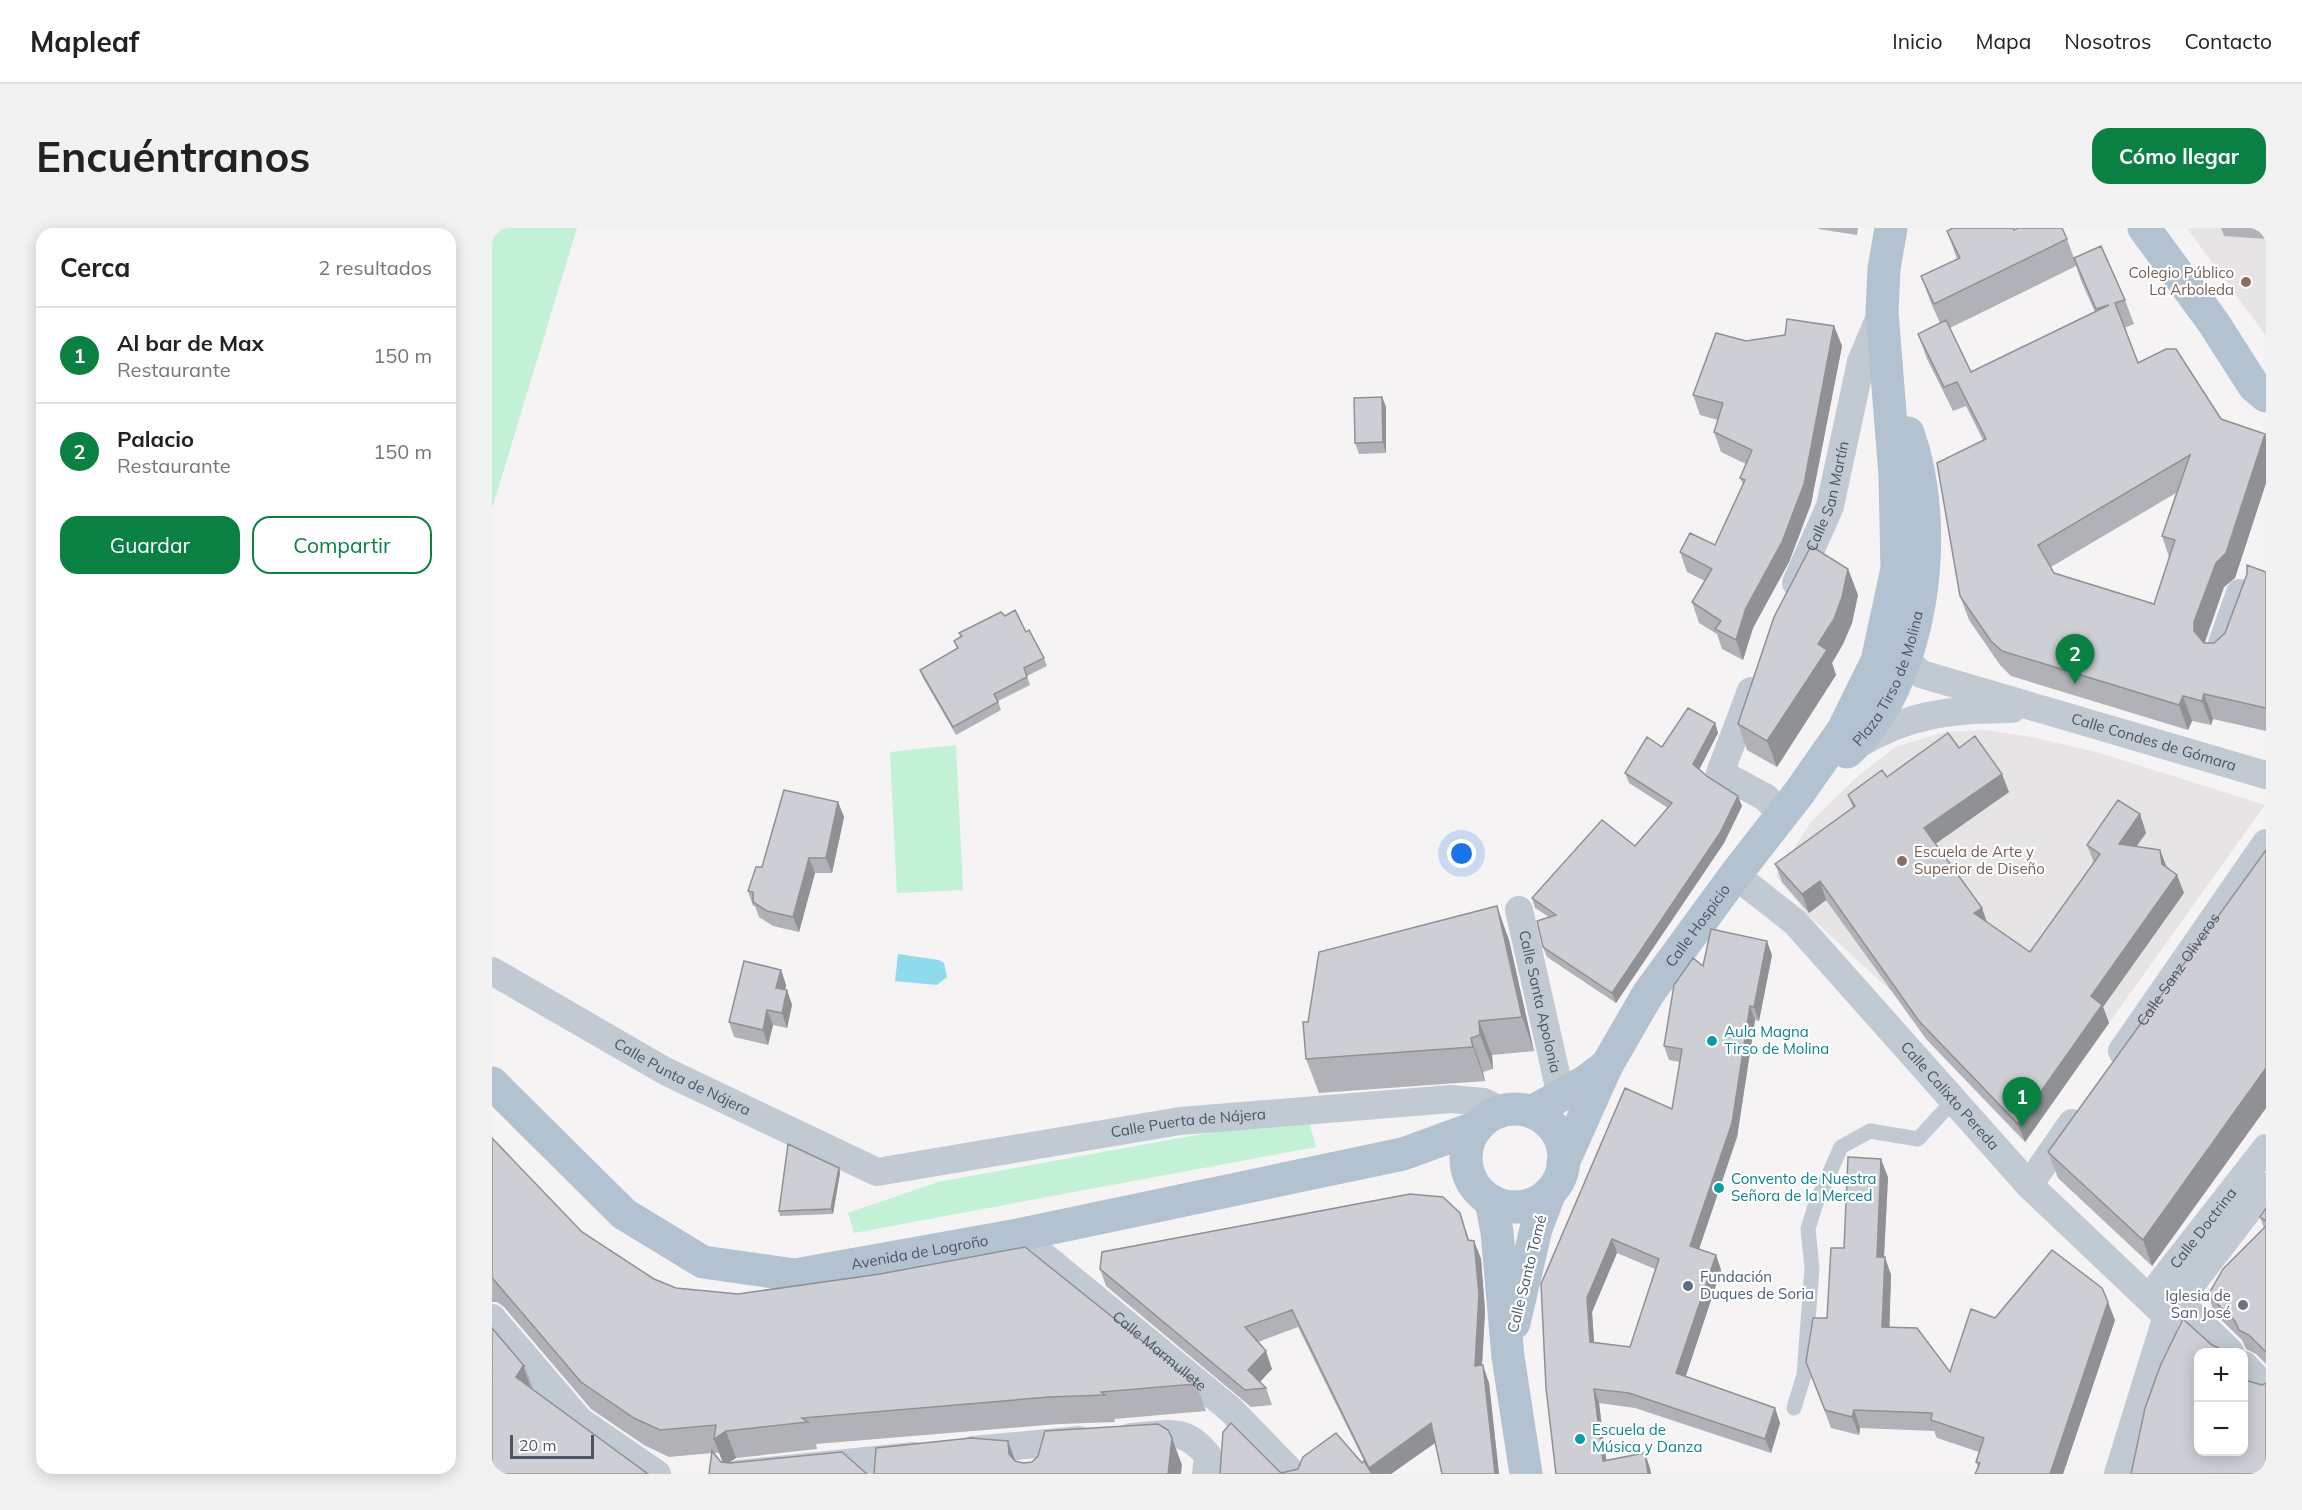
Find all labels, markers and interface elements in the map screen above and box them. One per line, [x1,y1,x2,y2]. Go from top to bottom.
text: Mapleaf [30,24,139,59]
text: Inicio [1892,28,1942,54]
text: Mapa [1975,28,2031,54]
text: Nosotros [2064,28,2151,54]
text: Contacto [2184,28,2272,54]
button: Cómo llegar [2092,128,2266,184]
text: Encuéntranos [36,130,310,183]
text: Cerca [60,251,130,284]
text: 2 resultados [318,255,432,280]
place label: Colegio Público La Arboleda [2129,263,2234,299]
marker: Colegio Público La Arboleda [2239,275,2253,289]
text: Al bar de Max [117,329,264,357]
text: 1 [74,343,86,368]
text: 150 m [373,343,432,368]
text: Restaurante [117,357,231,382]
text: Palacio [117,425,194,453]
text: 2 [74,439,86,464]
text: 150 m [373,439,432,464]
street label: Calle San Martín [1801,439,1853,554]
text: Restaurante [117,453,231,478]
button: Guardar [60,516,240,574]
button: Compartir [252,516,432,574]
street label: Plaza Tirso de Molina [1848,609,1927,750]
pin: 2 [2056,634,2094,684]
street label: Calle Condes de Gómara [2069,708,2239,775]
your location [1447,839,1476,868]
place label: Escuela de Arte y Superior de Diseño [1914,842,2045,878]
marker: Escuela de Arte y Superior de Diseño [1895,854,1909,868]
street label: Calle Hospicio [1661,880,1734,971]
street label: Calle Sanz Oliveros [2132,909,2224,1030]
street label: Calle Santa Apolonia [1515,928,1566,1075]
place label: Aula Magna Tirso de Molina [1724,1022,1829,1058]
street label: Calle Punta de Nájera [611,1034,754,1119]
marker: Aula Magna Tirso de Molina [1705,1034,1719,1048]
street label: Calle Calixto Pereda [1897,1037,2004,1154]
pin: 1 [2002,1078,2042,1127]
street label: Calle Puerta de Nájera [1109,1104,1267,1142]
place label: Convento de Nuestra Señora de la Merced [1731,1169,1877,1205]
marker: Convento de Nuestra Señora de la Merced [1712,1181,1726,1195]
street label: Calle Doctrina [2165,1184,2240,1272]
street label: Calle Santo Tomé [1503,1213,1550,1335]
street label: Avenida de Logroño [849,1231,990,1274]
place label: Fundación Duques de Soria [1700,1267,1814,1303]
marker: Fundación Duques de Soria [1681,1279,1695,1293]
place label: Iglesia de San José [2165,1286,2231,1322]
marker: Iglesia de San José [2236,1298,2250,1312]
street label: Calle Marmullete [1109,1307,1211,1395]
map controls [2194,1348,2248,1456]
button: + [2194,1348,2248,1402]
button: − [2194,1402,2248,1456]
place label: Escuela de Música y Danza [1592,1420,1702,1456]
scale bar [510,1432,594,1460]
marker: Escuela de Música y Danza [1573,1432,1587,1446]
text: 20 m [519,1435,556,1455]

